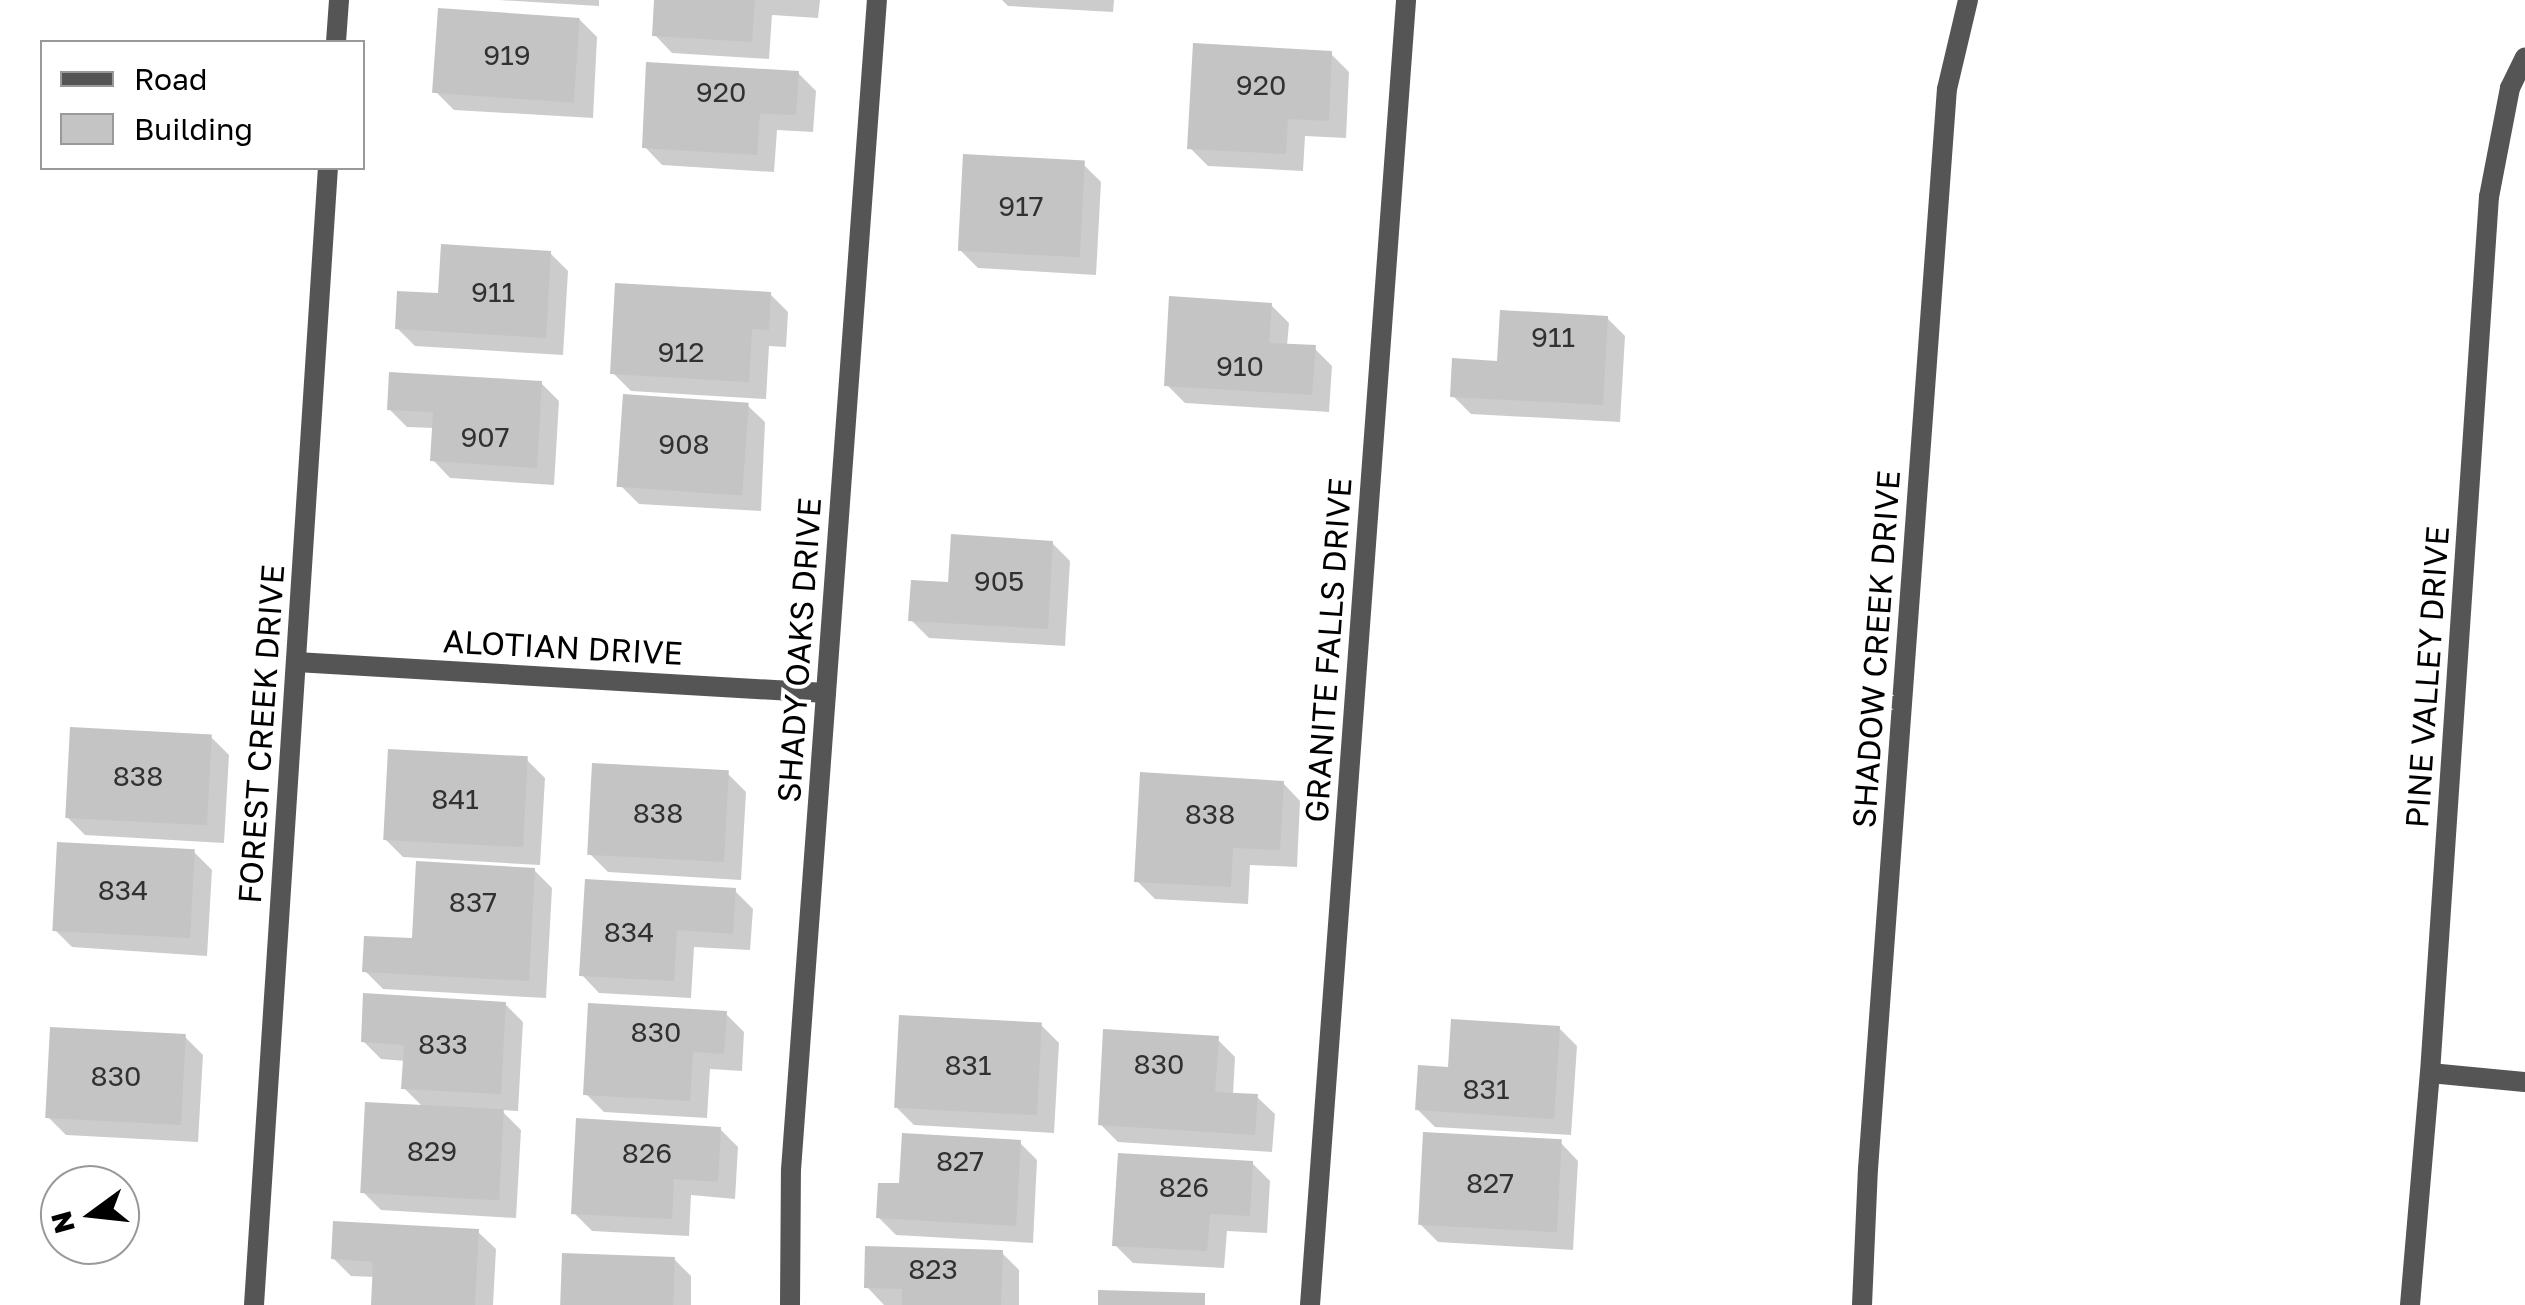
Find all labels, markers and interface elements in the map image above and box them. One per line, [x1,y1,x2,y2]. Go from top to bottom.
house number: 919 [483,38,531,72]
legend [40,40,365,170]
text: Road [134,61,208,97]
house number: 920 [1236,68,1286,102]
house number: 920 [696,75,746,109]
text: Building [134,111,253,147]
house number: 917 [998,189,1044,223]
house number: 911 [471,275,515,309]
house number: 911 [1531,320,1575,354]
house number: 912 [658,335,704,369]
house number: 910 [1216,349,1264,383]
house number: 907 [460,420,510,454]
house number: 908 [658,427,710,461]
street label: SHADOW CREEK DRIVE [1844,469,1908,829]
street label: GRANITE FALLS DRIVE [1297,476,1359,824]
street label: SHADY OAKS DRIVE [769,496,829,804]
street label: PINE VALLEY DRIVE [2397,525,2457,829]
street label: FOREST CREEK DRIVE [230,563,292,905]
house number: 905 [974,564,1024,598]
street label: ALOTIAN DRIVE [442,622,684,672]
house number: 838 [113,759,163,793]
house number: 841 [431,782,479,816]
house number: 838 [633,796,683,830]
house number: 838 [1185,797,1235,831]
house number: 834 [98,873,148,907]
house number: 837 [449,885,497,919]
house number: 834 [604,915,654,949]
house number: 830 [631,1015,681,1049]
house number: 833 [418,1027,468,1061]
house number: 830 [1134,1047,1184,1081]
house number: 831 [944,1048,992,1082]
house number: 830 [91,1059,141,1093]
house number: 831 [1462,1072,1510,1106]
house number: 829 [407,1134,457,1168]
house number: 826 [622,1136,672,1170]
house number: 827 [936,1144,984,1178]
north arrow [40,1165,140,1265]
house number: 827 [1466,1166,1514,1200]
house number: 826 [1159,1170,1209,1204]
text: N [44,1208,81,1237]
house number: 823 [908,1252,958,1286]

